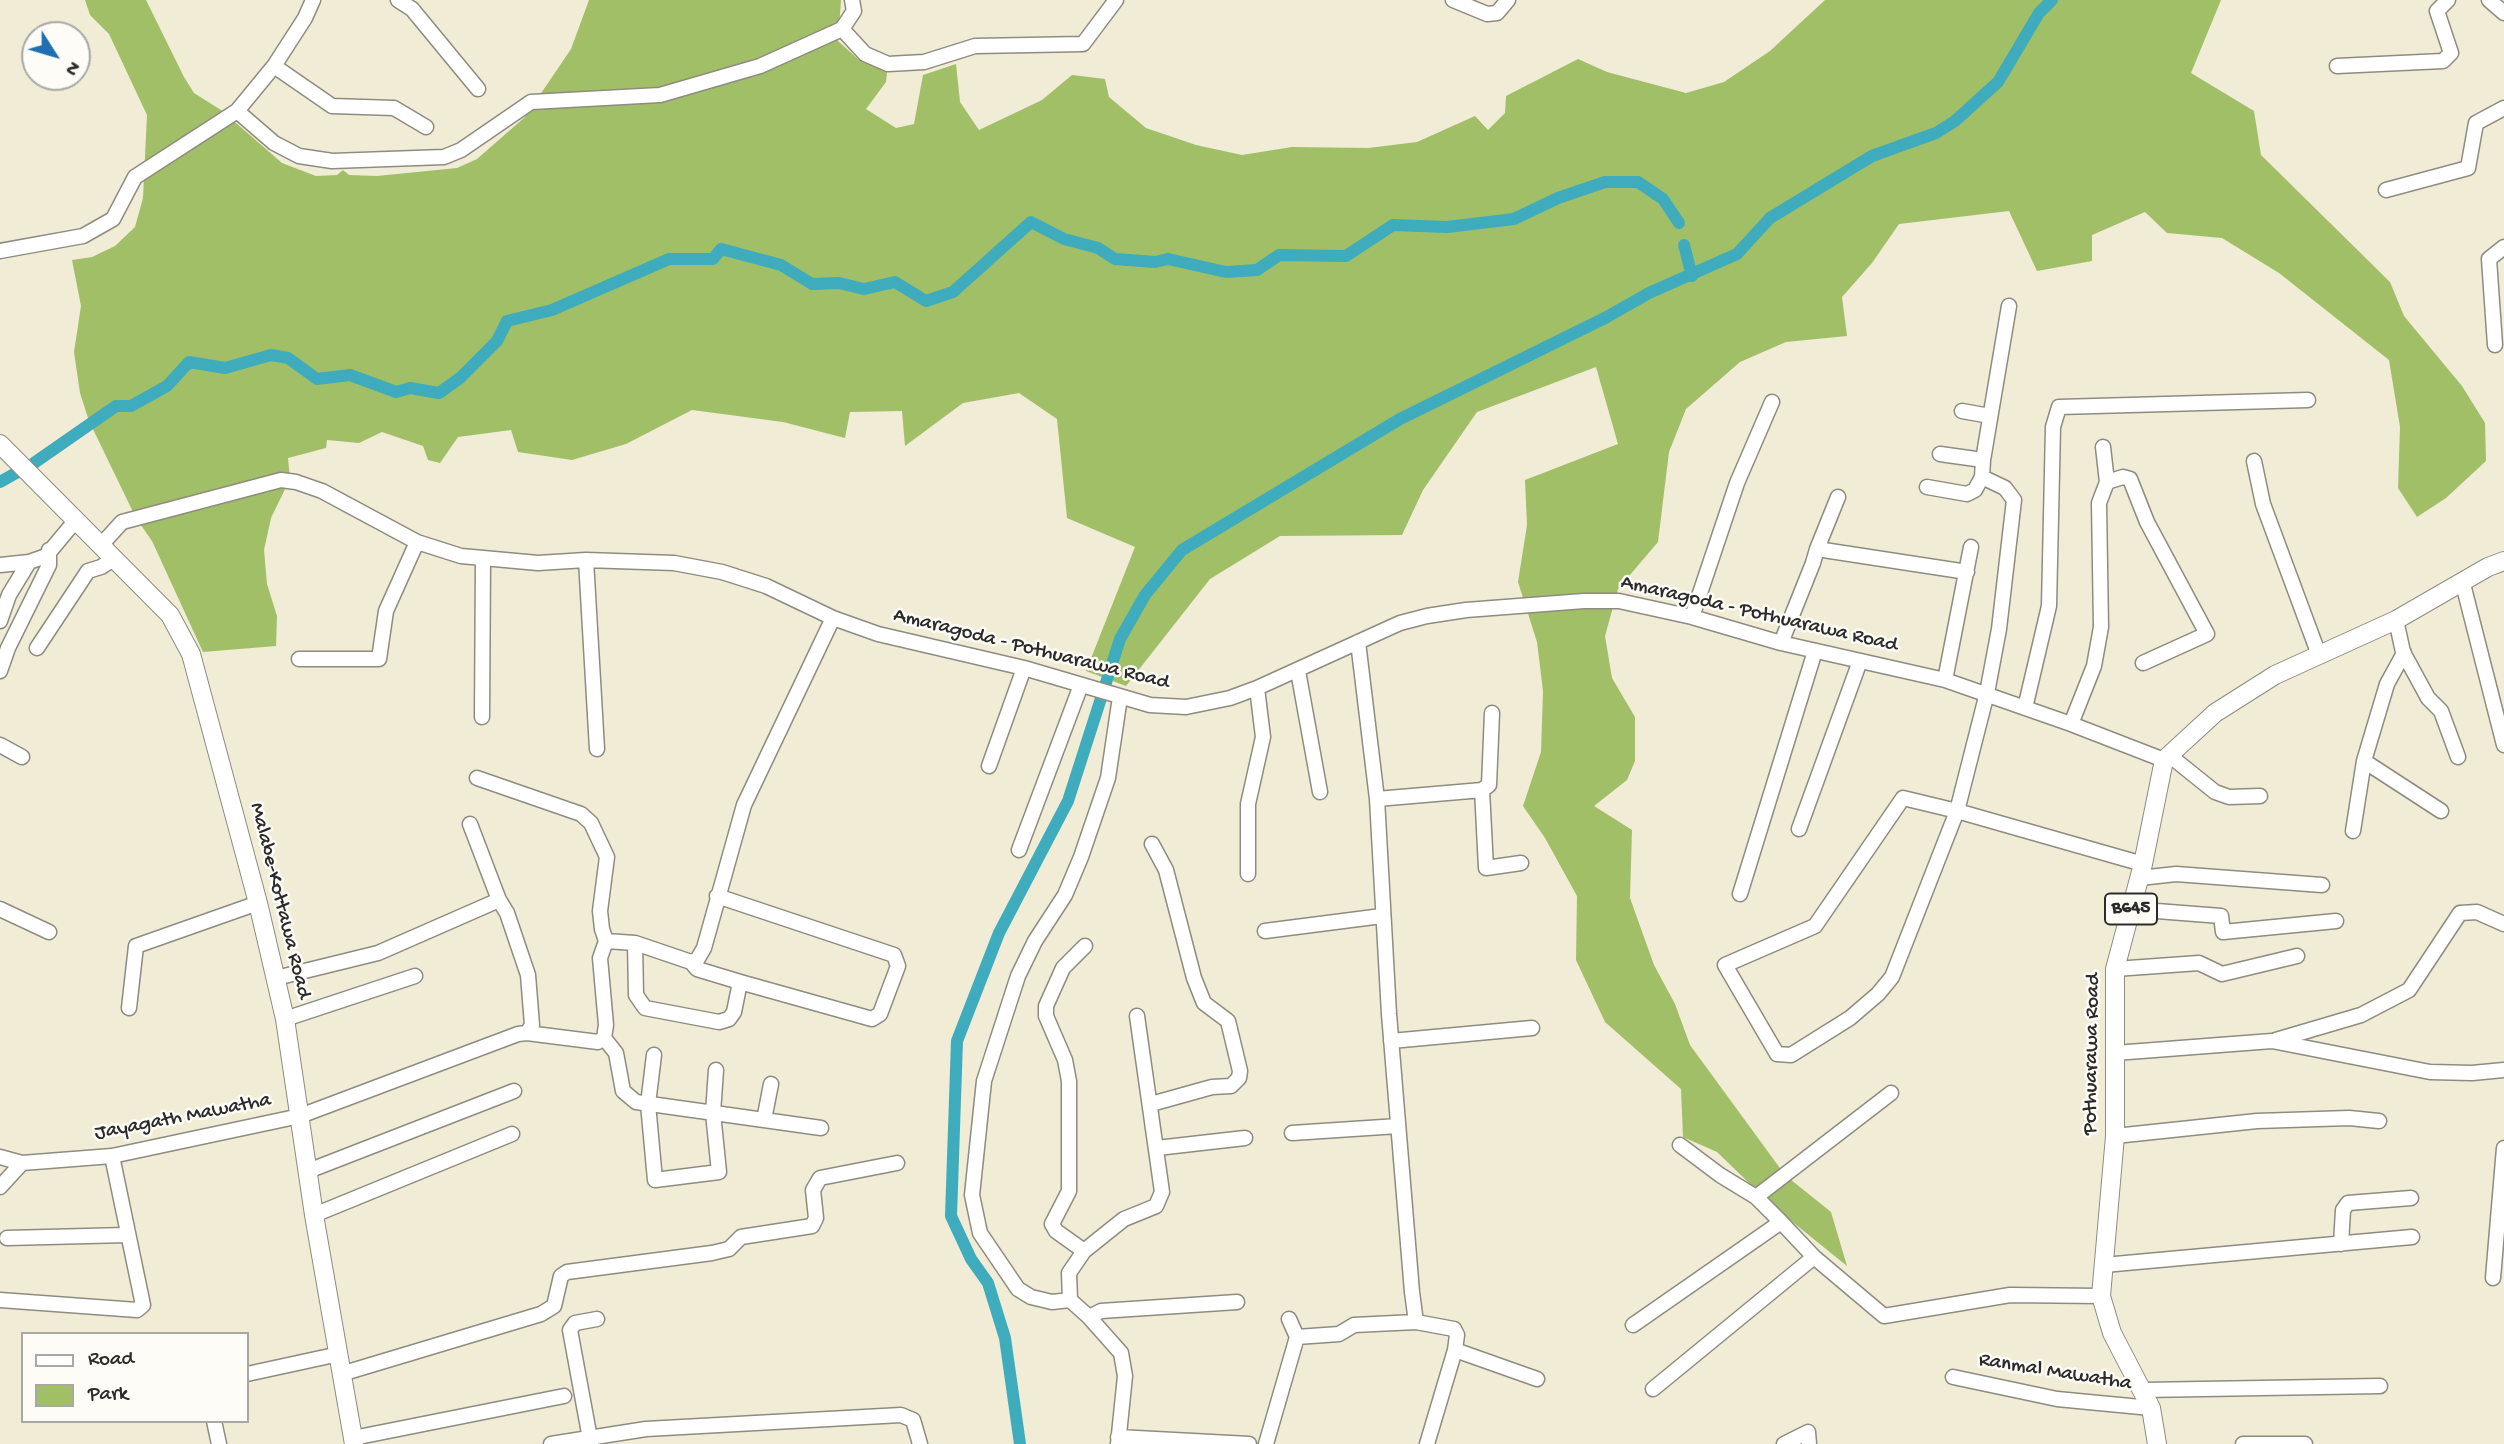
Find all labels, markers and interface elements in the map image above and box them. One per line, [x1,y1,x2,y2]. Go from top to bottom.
north arrow [21,21,91,91]
text: N [59,56,84,80]
street label: Amaragoda - Pothuarawa Road [1618,571,1900,659]
street label: Amaragoda - Pothuarawa Road [891,604,1171,696]
street label: Malabe-Kottawa Road [242,800,316,1002]
road number: B645 [2105,894,2157,925]
street label: Pothuarawa Road [2079,973,2107,1135]
street label: Jayagath Mawatha [93,1089,273,1147]
legend [21,1332,248,1423]
text: Road [88,1348,134,1373]
street label: Ranmal Mawatha [1977,1348,2133,1398]
text: Park [88,1383,128,1408]

